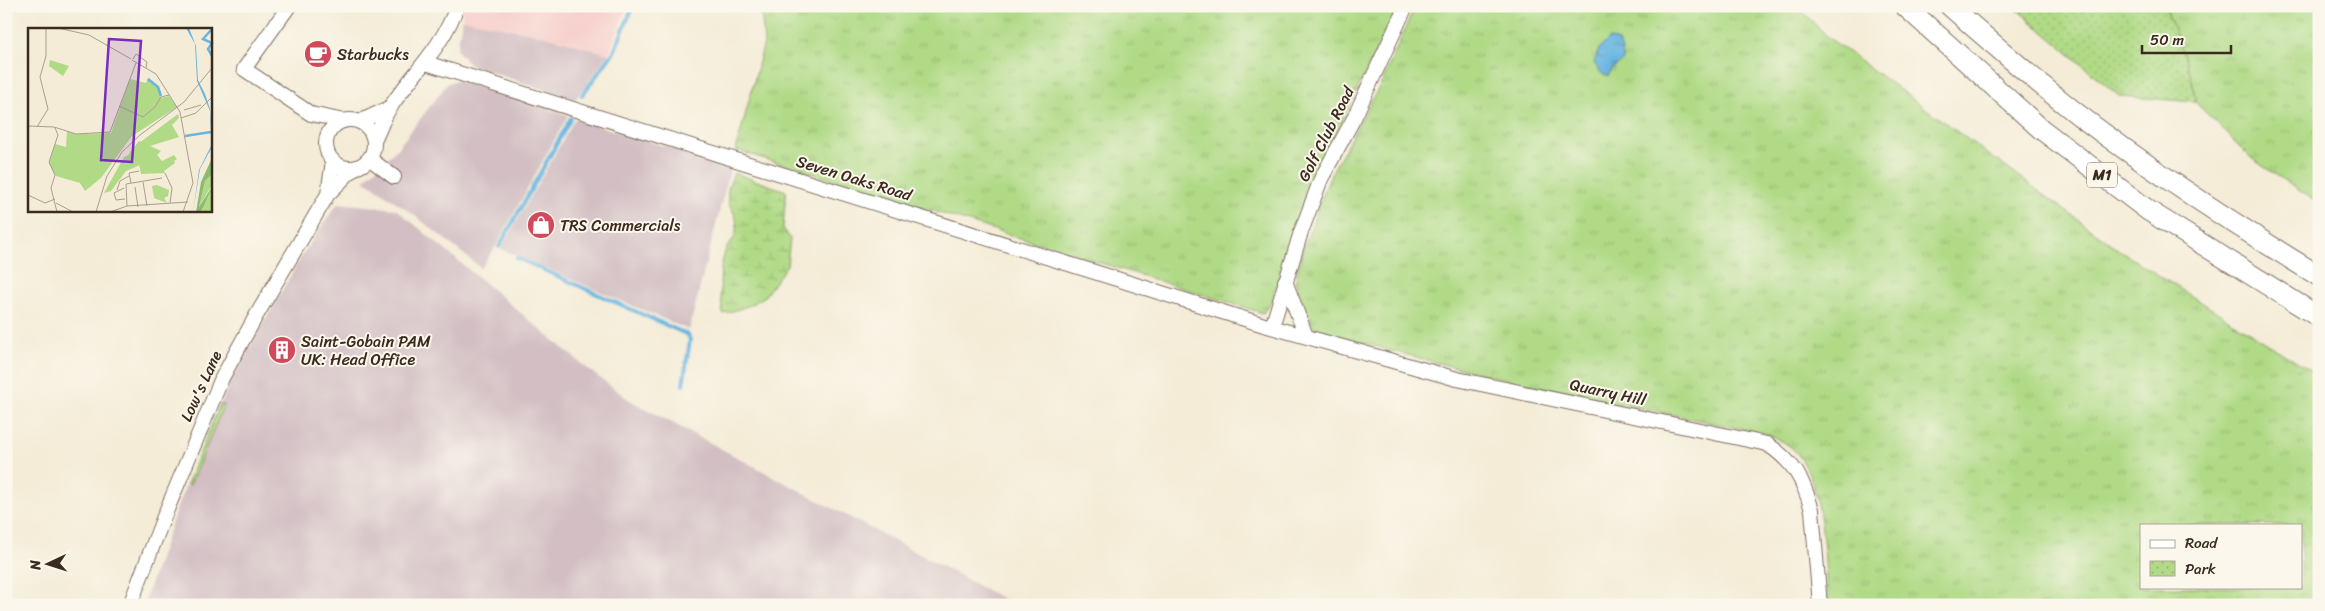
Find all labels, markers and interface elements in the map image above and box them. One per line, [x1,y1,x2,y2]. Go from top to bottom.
scale bar [2142,22,2231,54]
text: 50 m [2150,27,2185,53]
inset map [28,28,211,211]
cafe icon: Starbucks [303,39,333,69]
place label: Starbucks [337,40,409,69]
street label: Golf Club Road [1290,80,1363,187]
street label: Seven Oaks Road [793,147,917,210]
road number: M1 [2087,162,2117,188]
shop icon: TRS Commercials [526,210,556,240]
place label: TRS Commercials [560,211,681,240]
place label: Saint-Gobain PAM UK: Head Office [301,327,431,374]
building icon: Saint-Gobain PAM UK: Head Office [267,335,297,365]
street label: Low's Lane [172,345,230,427]
street label: Quarry Hill [1567,370,1649,414]
legend [2140,524,2302,588]
text: Road [2185,530,2218,556]
north arrow [22,538,72,588]
text: Park [2185,556,2216,582]
text: N [23,559,48,572]

